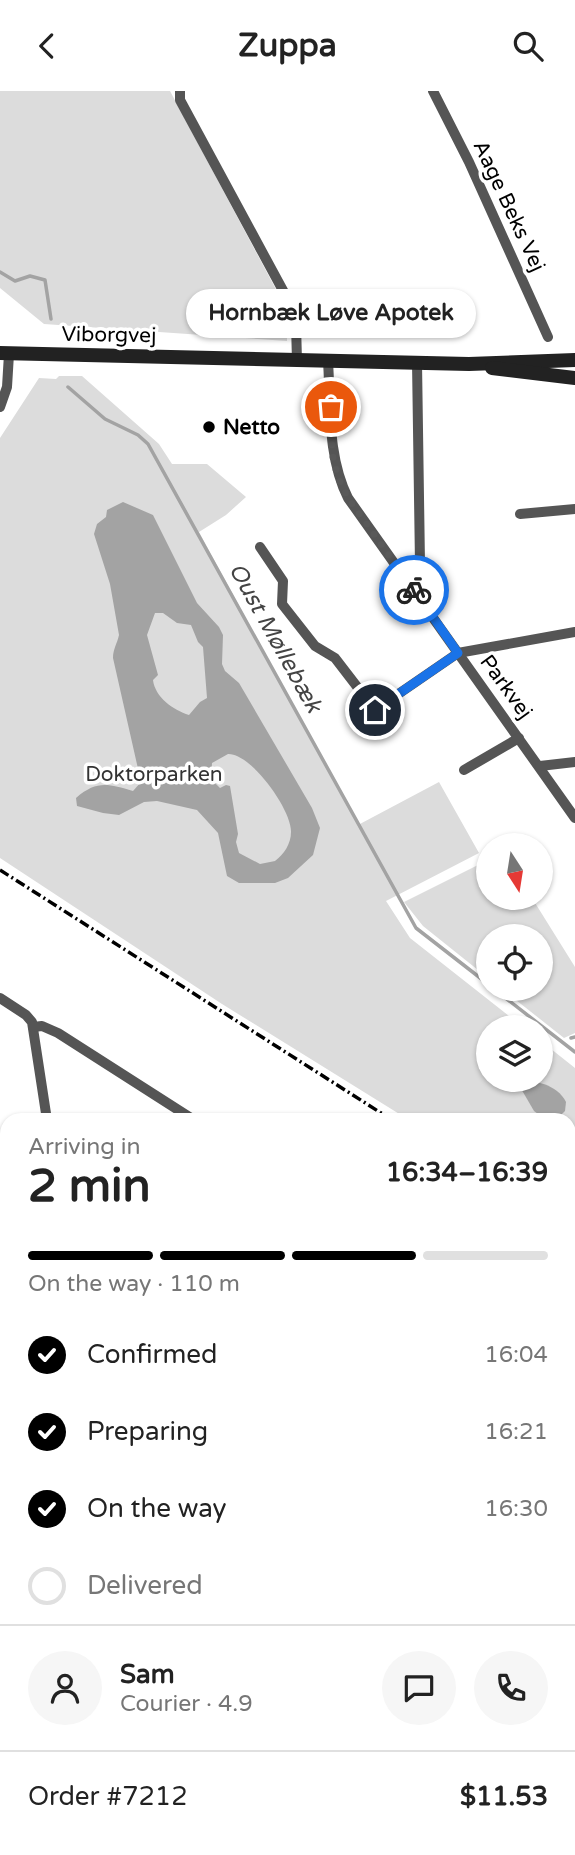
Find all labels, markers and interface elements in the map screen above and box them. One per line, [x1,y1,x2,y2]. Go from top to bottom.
icon: back [28,27,66,65]
text: Zuppa [238,27,337,65]
icon: search [509,27,547,65]
street label: Aage Beks Vej [468,136,550,276]
callout: Hornbæk Løve Apotek [186,288,476,337]
text: Hornbæk Løve Apotek [208,299,454,327]
street label: Viborgvej [61,322,157,348]
pin [301,377,361,437]
icon: bag [312,388,350,426]
place label: Netto [223,415,280,440]
marker: Netto [201,419,217,435]
courier [379,555,449,625]
water label: Oust Møllebæk [222,558,328,719]
icon: bike [395,571,433,609]
street label: Parkvej [474,650,538,724]
pin [345,680,405,740]
icon: home [356,691,394,729]
park label: Doktorparken [85,762,223,787]
north arrow [476,833,553,910]
map controls [476,833,553,1092]
button: locate [476,924,553,1001]
button: layers [476,1015,553,1092]
text: Arriving in [28,1133,141,1161]
text: 16:34–16:39 [386,1157,548,1188]
text: 2 min [28,1159,151,1214]
text: On the way · 110 m [28,1270,240,1298]
icon: check [28,1336,66,1374]
text: Confirmed [87,1339,217,1370]
text: 16:04 [484,1341,548,1369]
icon: check [28,1413,66,1451]
text: Preparing [87,1416,208,1447]
text: 16:21 [484,1418,548,1446]
icon: check [28,1490,66,1528]
text: On the way [87,1493,227,1524]
text: 16:30 [484,1495,548,1523]
text: Delivered [87,1570,203,1601]
button: person [28,1651,102,1725]
button: chat [382,1651,456,1725]
button: phone [474,1651,548,1725]
text: Sam [120,1659,175,1690]
text: Courier · 4.9 [120,1690,253,1718]
text: Order #7212 [28,1781,188,1812]
text: $11.53 [460,1781,548,1812]

